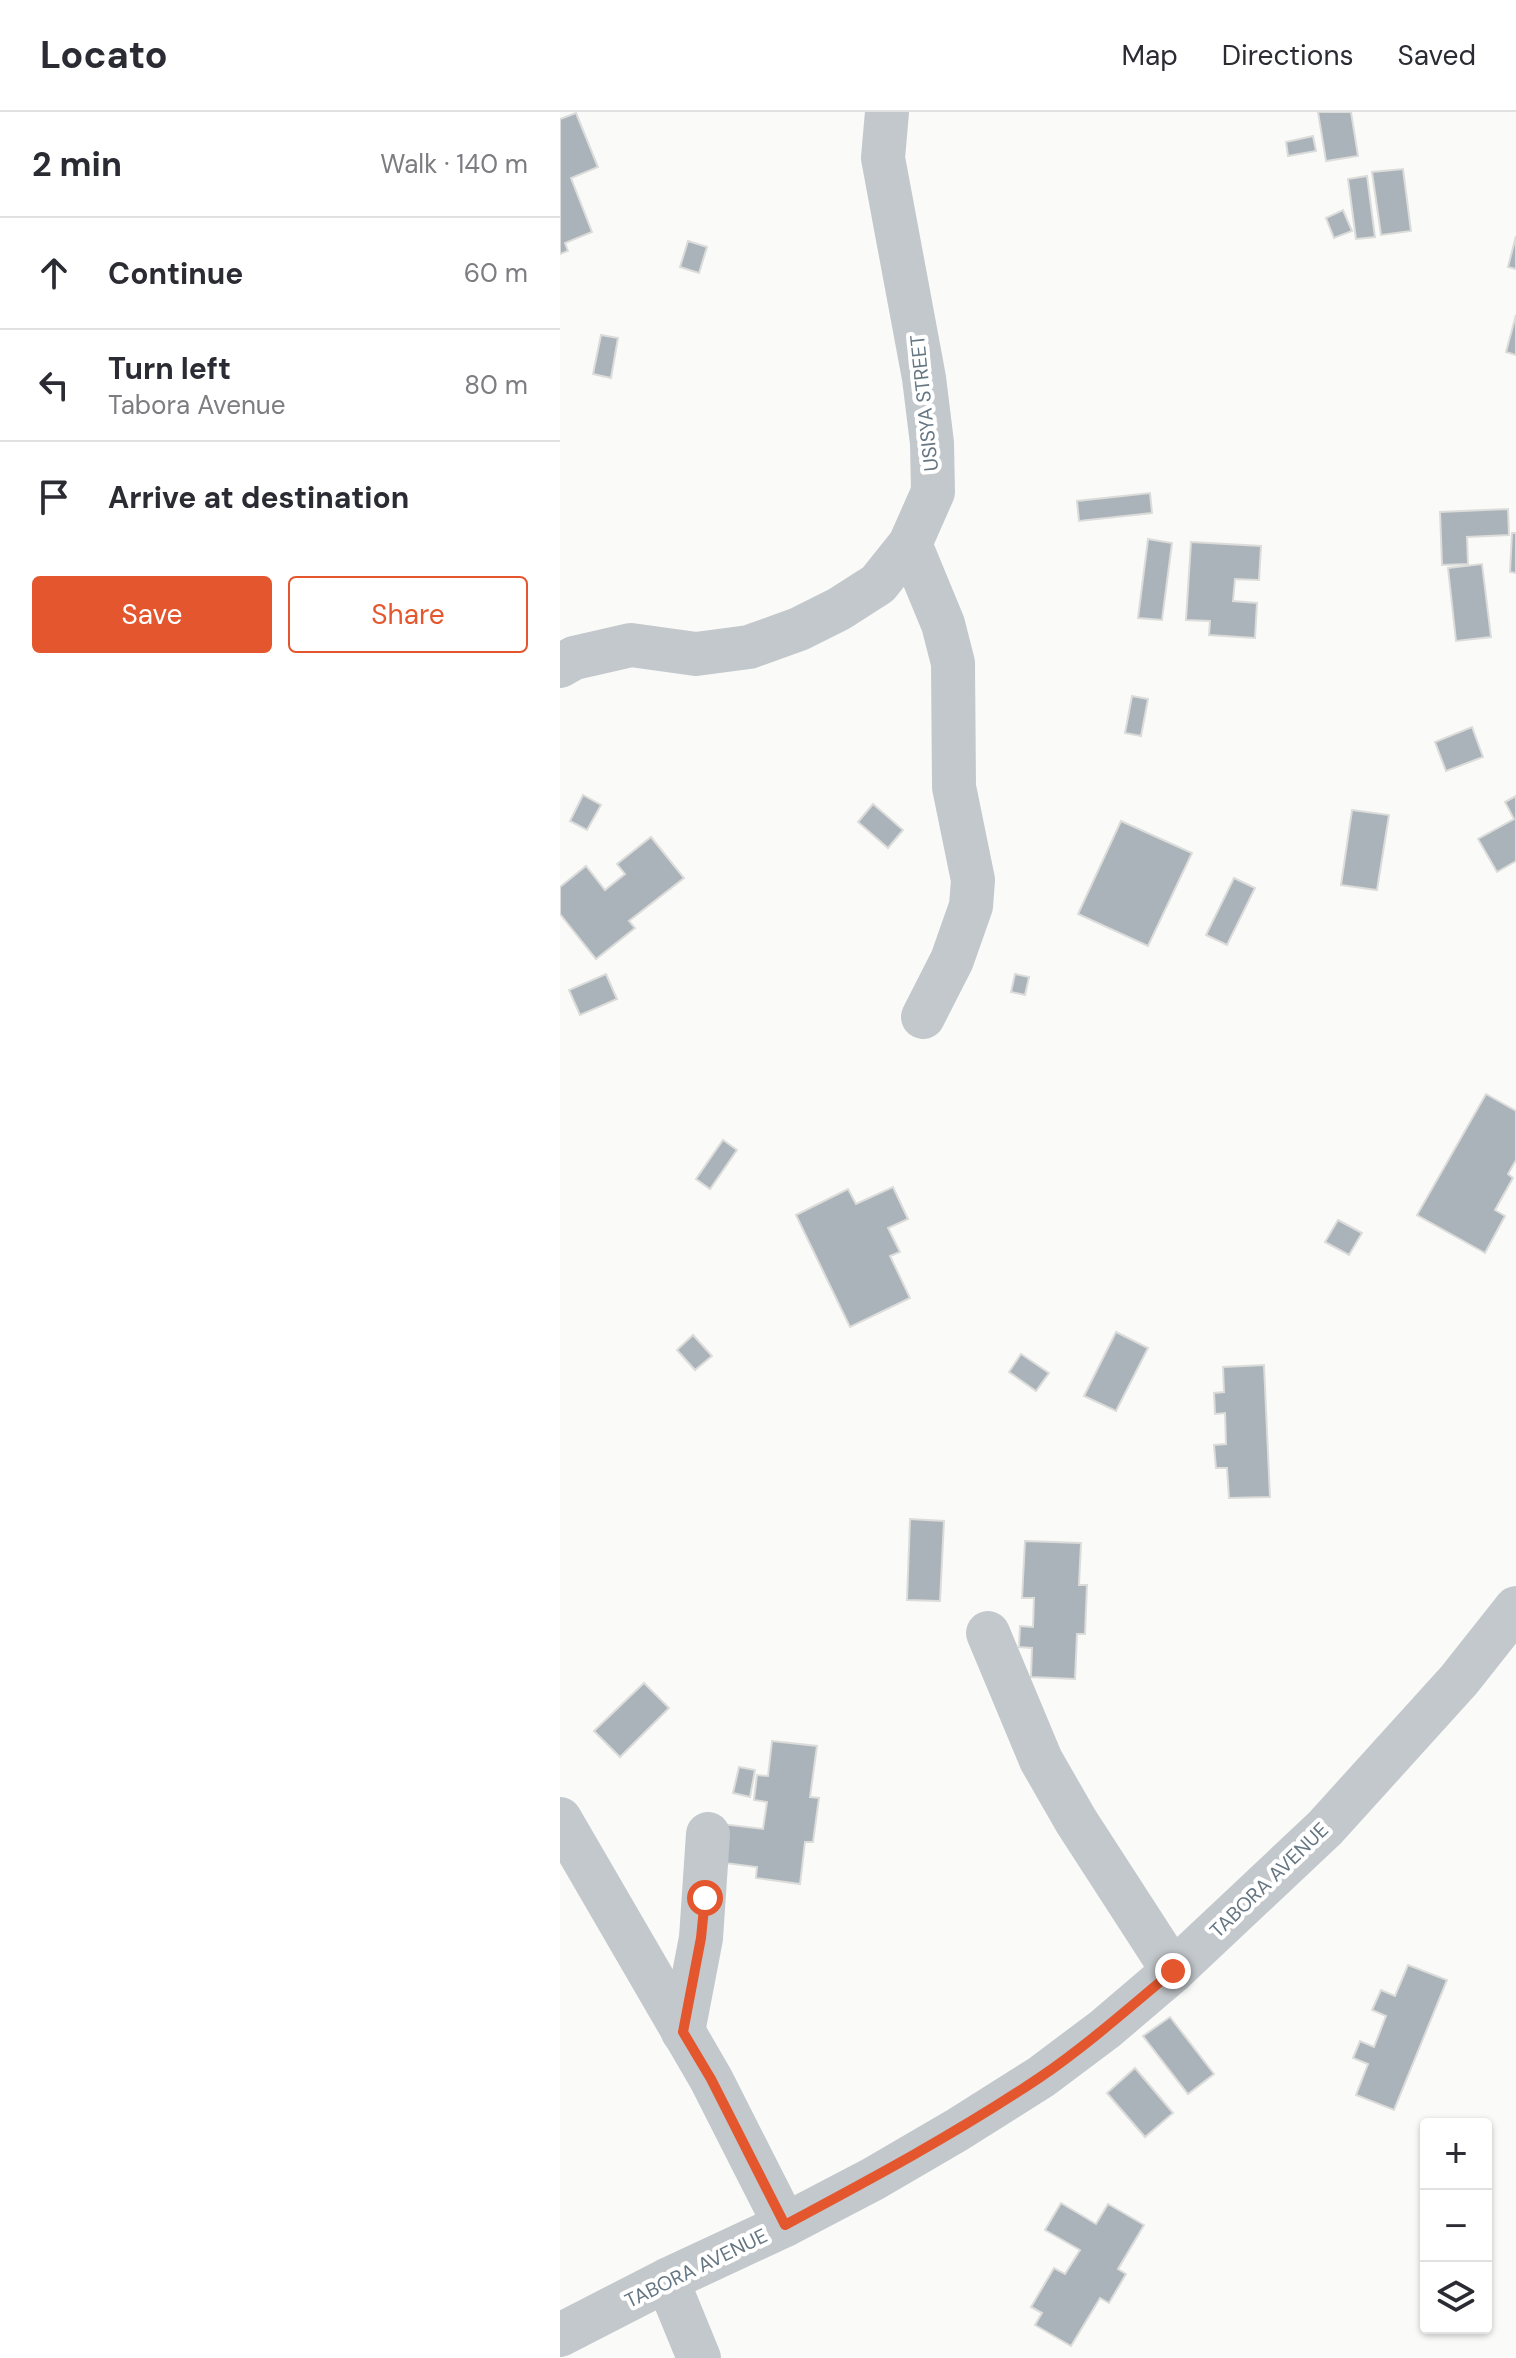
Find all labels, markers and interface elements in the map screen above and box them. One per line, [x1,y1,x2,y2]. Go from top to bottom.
text: Locato [40,30,168,80]
text: Map [1121,37,1178,74]
text: Directions [1222,37,1354,74]
text: Saved [1398,37,1476,74]
text: 2 min [32,142,122,187]
text: Walk · 140 m [380,147,528,181]
icon: ahead [32,251,76,295]
text: Continue [108,254,243,293]
text: 60 m [464,256,528,290]
street label: USISYA STREET [904,333,944,473]
text: Turn left [108,349,231,388]
icon: left [32,363,76,407]
text: 80 m [464,368,528,402]
text: Tabora Avenue [108,388,286,422]
icon: arrive [32,475,76,519]
text: Arrive at destination [108,478,409,517]
button: Save [32,576,272,653]
button: Share [288,576,528,653]
street label: TABORA AVENUE [1204,1817,1334,1943]
route start [687,1880,723,1916]
route end [1155,1953,1191,1989]
map controls [1420,2118,1492,2334]
button: + [1420,2118,1492,2190]
button: − [1420,2190,1492,2262]
street label: TABORA AVENUE [621,2222,771,2314]
button: layers [1420,2262,1492,2334]

